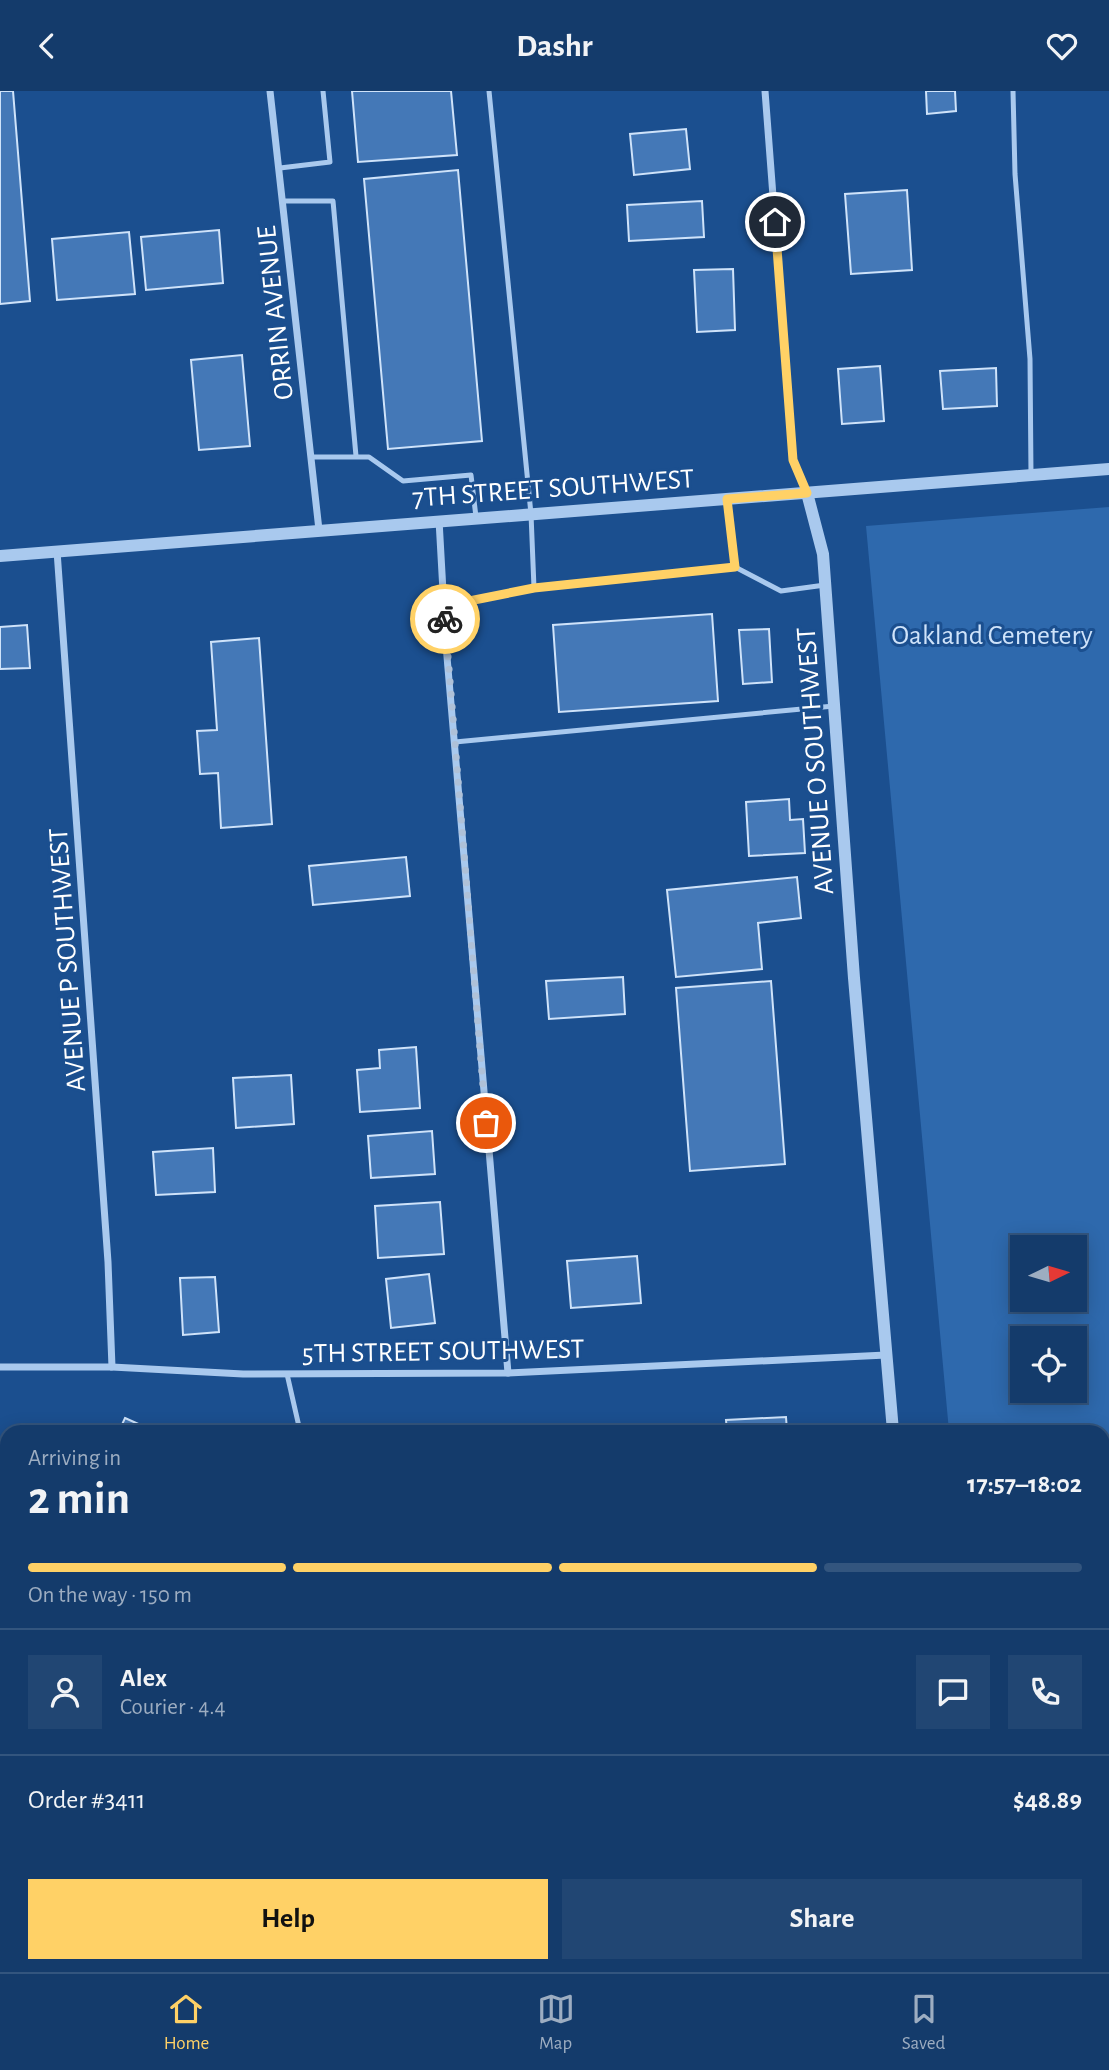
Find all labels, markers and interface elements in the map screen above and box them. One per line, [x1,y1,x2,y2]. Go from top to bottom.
icon: back [28,27,66,65]
icon: heart [1043,27,1081,65]
text: Dashr [516,30,593,62]
pin [745,192,805,252]
icon: home [756,203,794,241]
street label: ORRIN AVENUE [253,224,299,401]
street label: 7TH STREET SOUTHWEST [411,465,695,513]
courier [410,584,480,654]
icon: bike [426,600,464,638]
park label: Oakland Cemetery [891,622,1093,650]
street label: AVENUE O SOUTHWEST [793,626,839,895]
street label: AVENUE P SOUTHWEST [45,827,91,1093]
pin [456,1093,516,1153]
icon: bag [467,1104,505,1142]
north arrow [1010,1235,1087,1313]
map controls [1010,1235,1087,1403]
button: locate [1010,1326,1087,1403]
street label: 5TH STREET SOUTHWEST [302,1336,585,1368]
text: Arriving in [28,1447,121,1470]
text: 17:57–18:02 [967,1471,1082,1497]
text: 2 min [28,1476,130,1522]
text: On the way · 150 m [28,1584,192,1607]
button: person [28,1655,102,1729]
button: chat [916,1655,990,1729]
button: phone [1008,1655,1082,1729]
text: Alex [120,1665,167,1691]
text: Courier · 4.4 [120,1696,226,1719]
text: Order #3411 [28,1787,146,1813]
text: $48.89 [1013,1787,1082,1813]
button: Help [28,1879,548,1959]
button: Share [562,1879,1082,1959]
tab: Home [164,1990,209,2055]
tab: Map [537,1990,575,2055]
tab: Saved [902,1990,945,2055]

